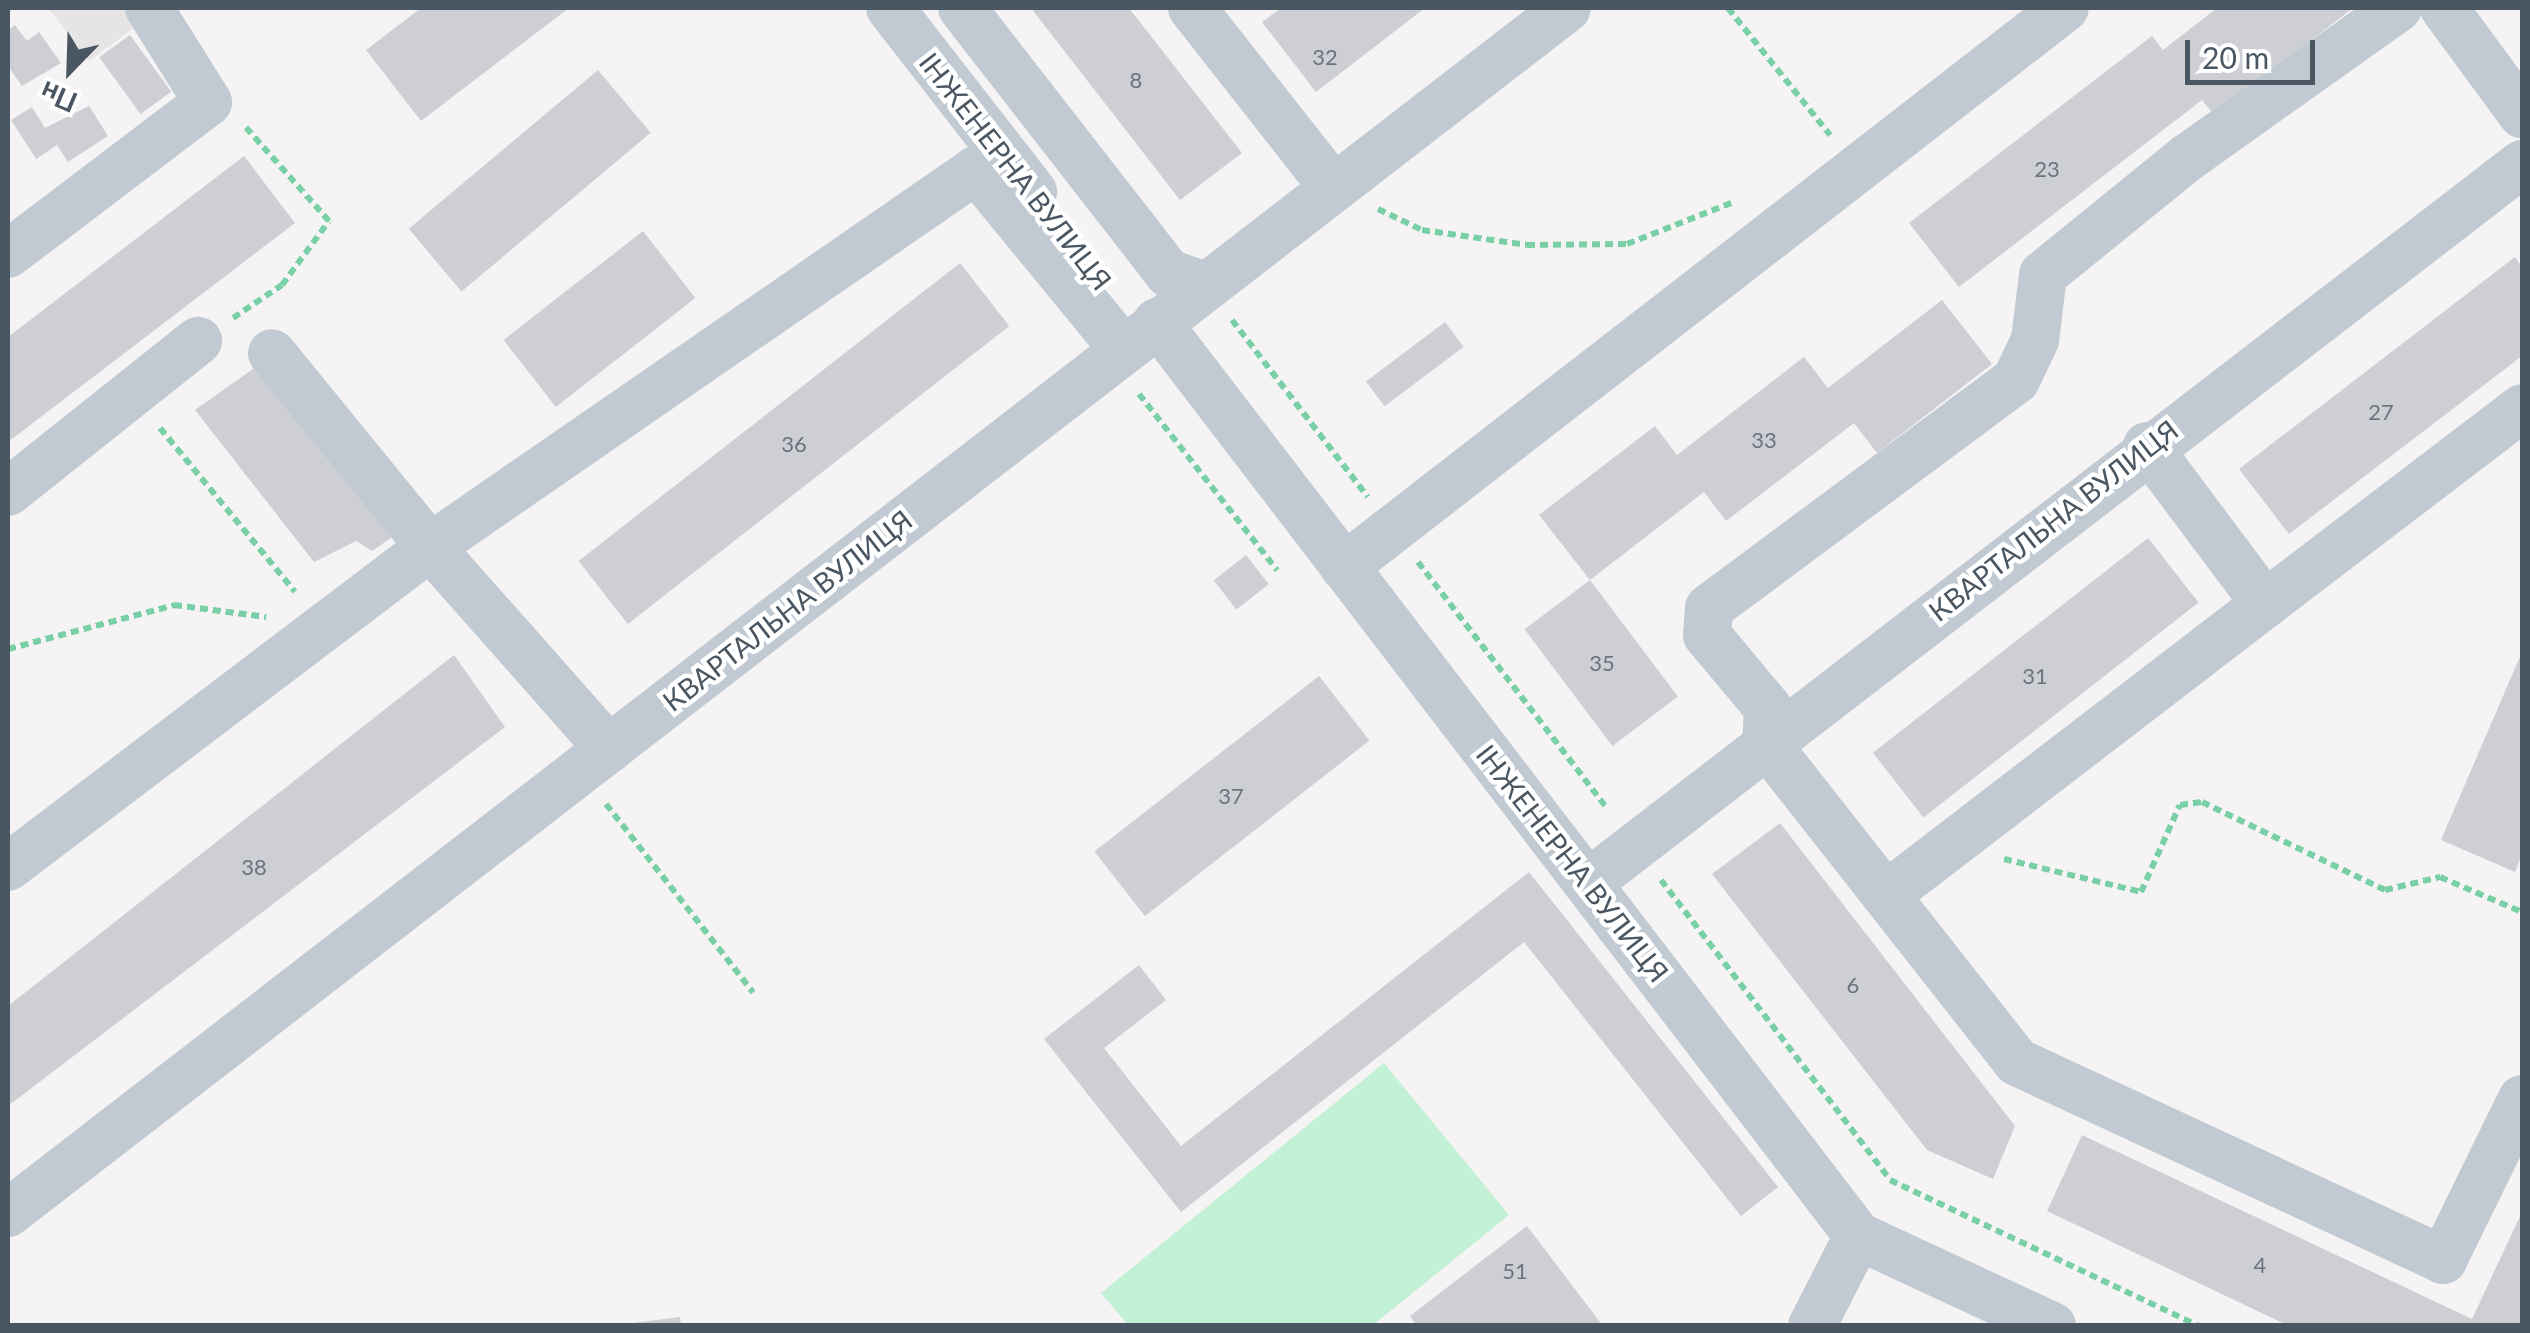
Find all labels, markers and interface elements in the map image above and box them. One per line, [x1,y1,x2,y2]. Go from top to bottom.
north arrow [20,20,120,120]
scale bar [2190,20,2320,82]
text: 20 m [2202,39,2269,75]
house number: 32 [1312,44,1338,70]
street label: ІНЖЕНЕРНА ВУЛИЦЯ [913,46,1119,296]
house number: 8 [1130,67,1142,93]
text: Пн [35,75,82,120]
house number: 23 [2034,156,2060,182]
house number: 27 [2368,399,2394,425]
street label: КВАРТАЛЬНА ВУЛИЦЯ [1922,412,2184,628]
house number: 33 [1751,427,1777,453]
house number: 36 [781,431,807,457]
street label: КВАРТАЛЬНА ВУЛИЦЯ [656,502,918,718]
house number: 35 [1589,650,1615,676]
house number: 31 [2022,663,2048,689]
street label: ІНЖЕНЕРНА ВУЛИЦЯ [1470,738,1676,988]
house number: 37 [1218,783,1244,809]
house number: 38 [241,854,267,880]
house number: 6 [1847,972,1859,998]
house number: 4 [2254,1252,2266,1278]
house number: 51 [1502,1258,1528,1284]

